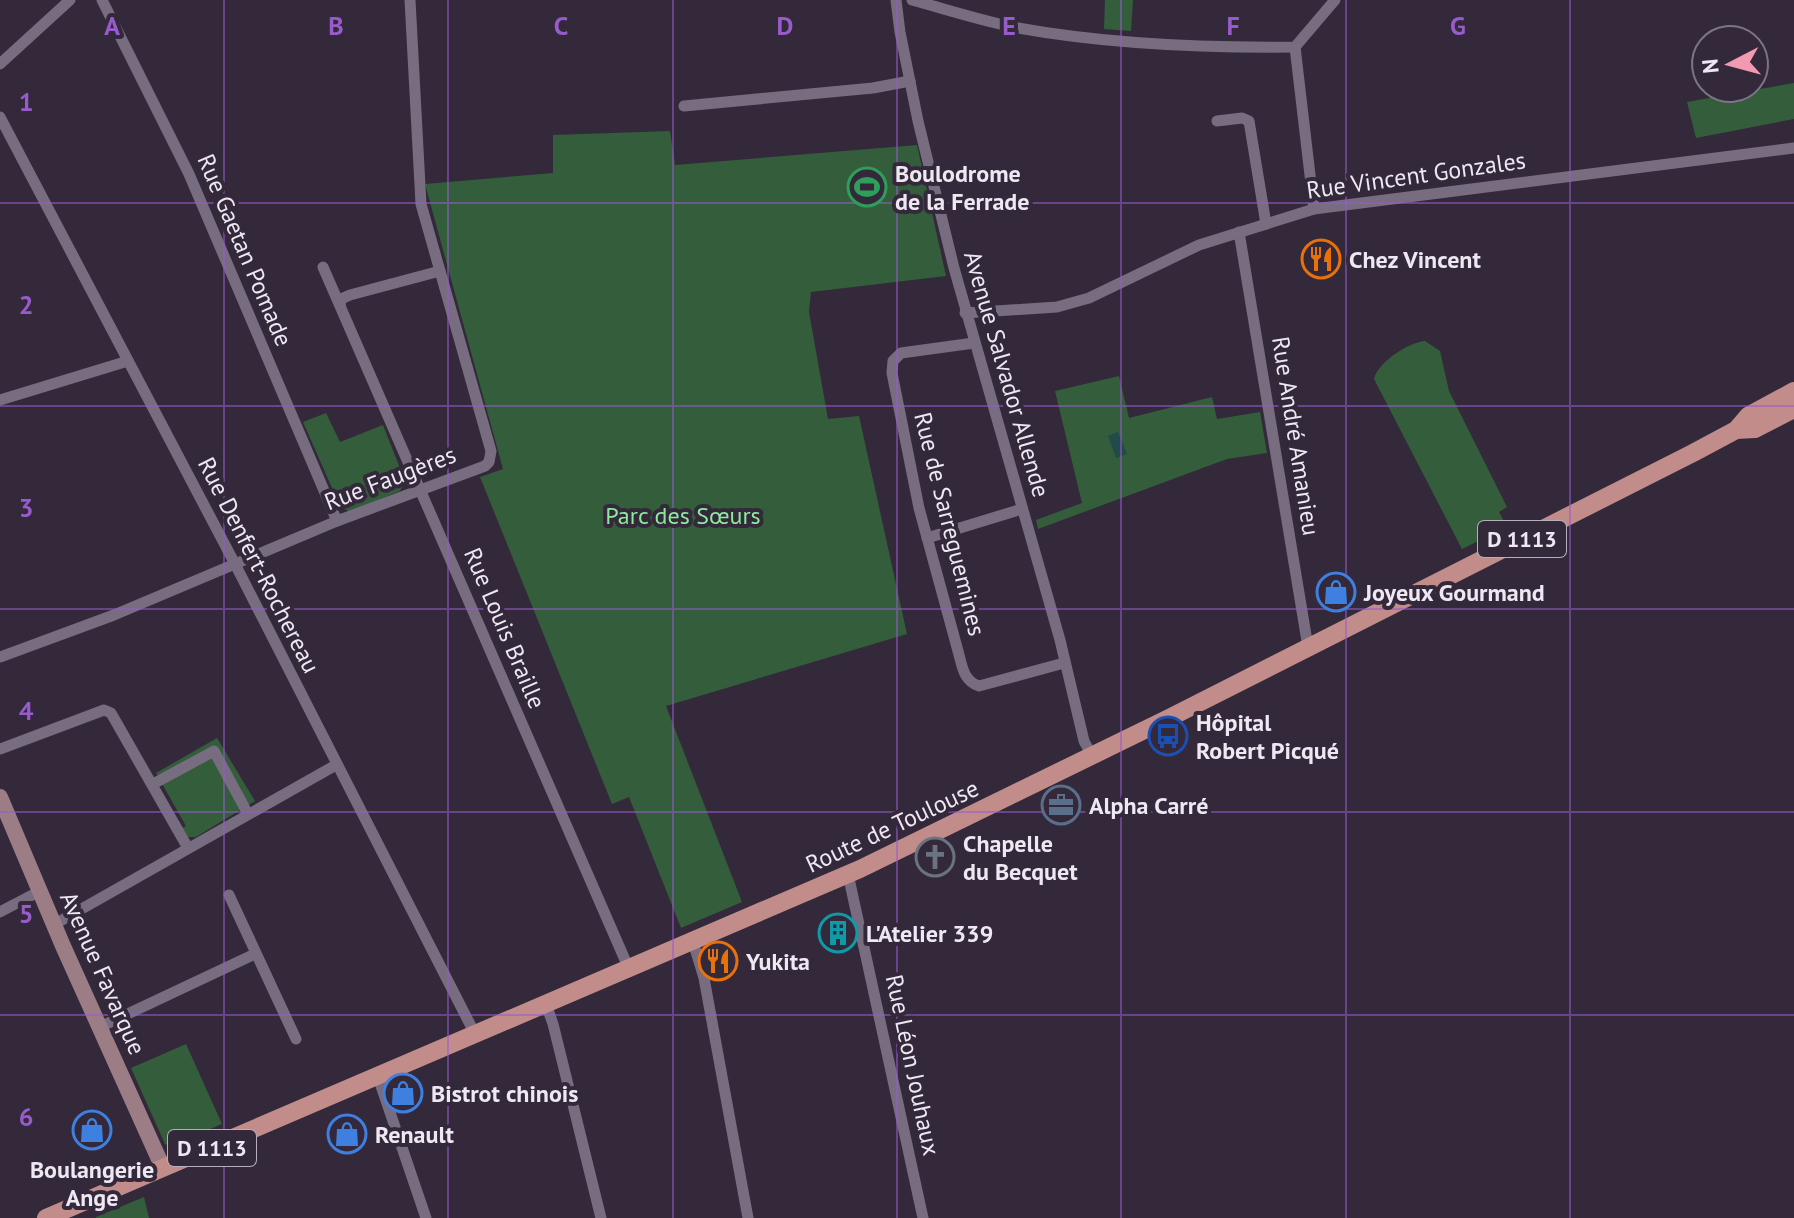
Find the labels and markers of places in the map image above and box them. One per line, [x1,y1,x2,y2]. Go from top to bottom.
place label: Boulodrome de la Ferrade [895,158,1030,217]
sports icon: Boulodrome de la Ferrade [846,166,888,208]
restaurant icon: Chez Vincent [1300,238,1342,280]
place label: Chez Vincent [1349,244,1481,275]
shop icon: Joyeux Gourmand [1315,571,1357,613]
place label: Joyeux Gourmand [1363,577,1545,608]
place label: Hôpital Robert Picqué [1196,707,1339,766]
bus stop icon: Hôpital Robert Picqué [1147,715,1189,757]
office icon: Alpha Carré [1040,784,1082,826]
place label: Alpha Carré [1089,790,1208,821]
place label: Chapelle du Becquet [963,828,1078,887]
church icon: Chapelle du Becquet [914,836,956,878]
building icon: L'Atelier 339 [817,912,859,954]
place label: L'Atelier 339 [866,918,993,949]
restaurant icon: Yukita [697,940,739,982]
place label: Yukita [745,946,810,977]
shop icon: Bistrot chinois [382,1072,424,1114]
place label: Bistrot chinois [431,1078,578,1109]
shop icon: Boulangerie Ange [71,1109,113,1151]
shop icon: Renault [326,1113,368,1155]
place label: Renault [375,1119,454,1150]
place label: Boulangerie Ange [30,1154,154,1213]

